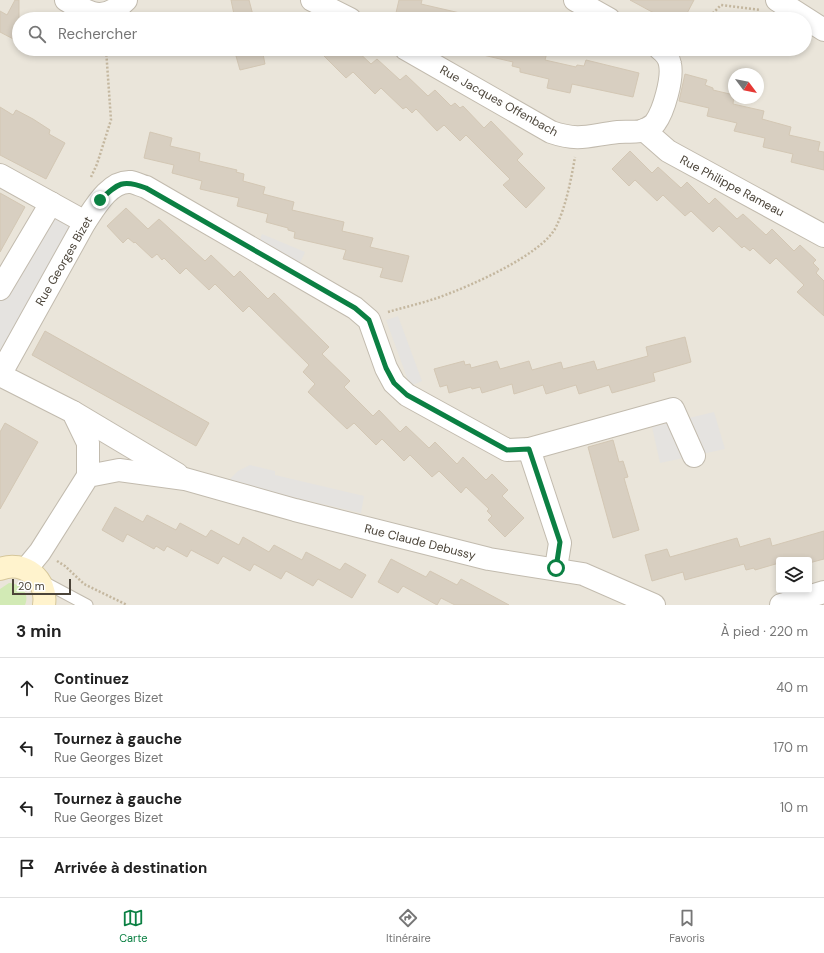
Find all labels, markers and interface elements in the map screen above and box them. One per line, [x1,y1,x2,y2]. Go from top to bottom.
search box [12,12,812,56]
icon: search [26,23,48,45]
text: Rechercher [58,24,137,44]
street label: Rue Jacques Offenbach [437,62,561,140]
north arrow [728,68,764,104]
street label: Rue Philippe Rameau [677,152,787,220]
route end [91,191,109,209]
street label: Rue Georges Bizet [32,213,96,309]
street label: Rue Claude Debussy [363,520,478,564]
map controls [776,557,812,593]
button: layers [776,557,812,593]
route start [547,559,565,577]
scale bar [12,577,71,596]
text: 20 m [18,579,44,593]
text: 3 min [16,620,61,642]
text: À pied · 220 m [721,623,808,640]
text: Continuez [54,669,129,689]
icon: ahead [16,677,38,699]
text: 40 m [776,679,808,696]
text: Rue Georges Bizet [54,689,163,706]
text: Tournez à gauche [54,729,182,749]
icon: left [16,737,38,759]
text: 170 m [773,739,808,756]
text: Rue Georges Bizet [54,749,163,766]
text: Tournez à gauche [54,789,182,809]
icon: left [16,797,38,819]
text: 10 m [780,799,808,816]
text: Rue Georges Bizet [54,809,163,826]
icon: arrive [16,857,38,879]
text: Arrivée à destination [54,858,207,878]
tab: Carte [119,907,148,945]
tab: Itinéraire [386,907,431,945]
tab: Favoris [669,907,705,945]

